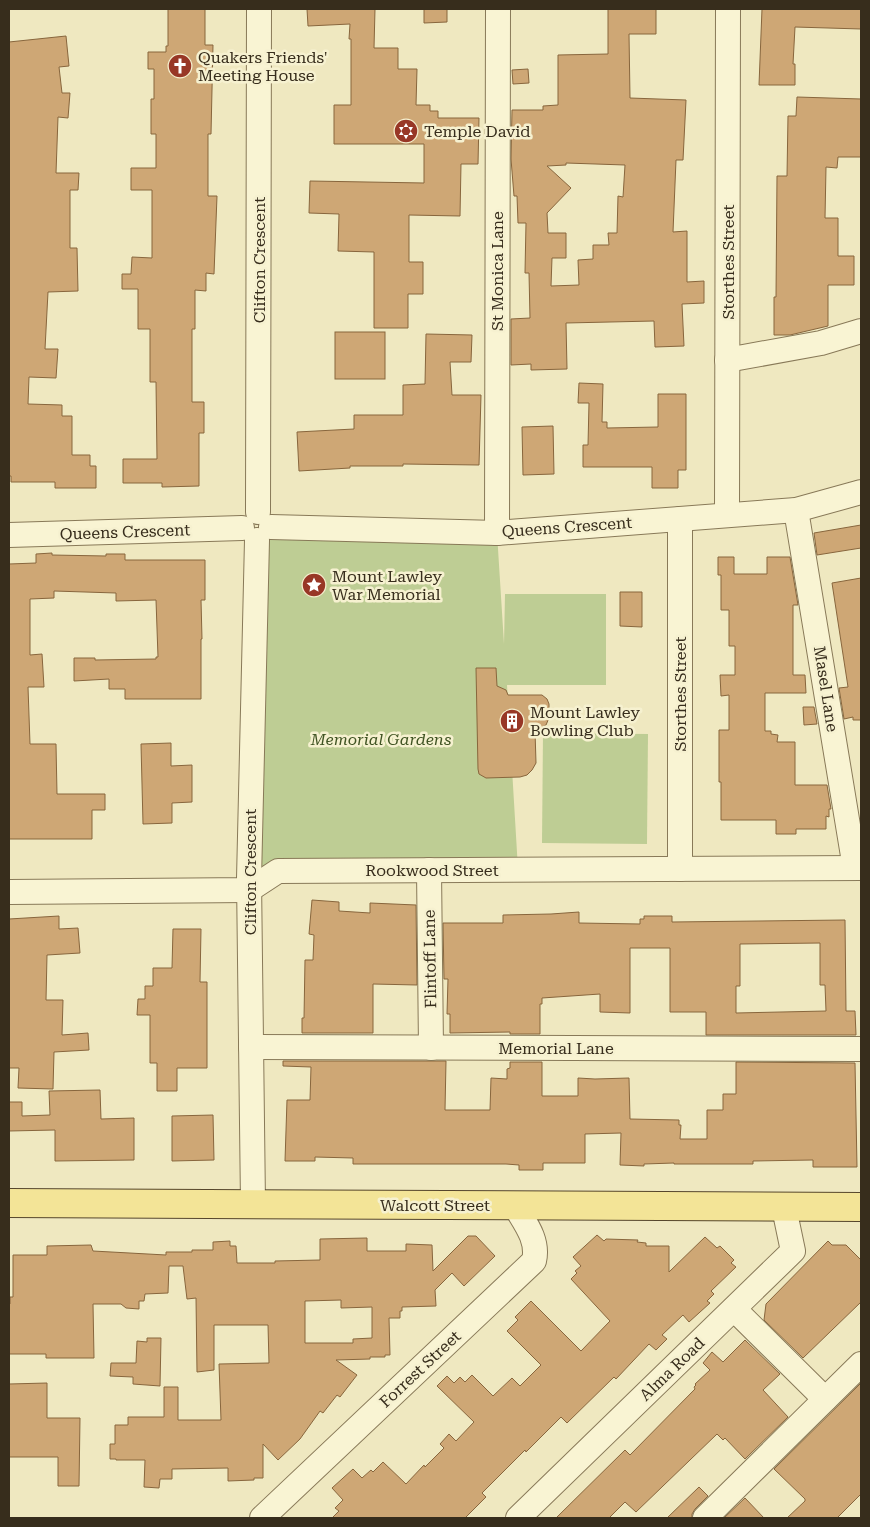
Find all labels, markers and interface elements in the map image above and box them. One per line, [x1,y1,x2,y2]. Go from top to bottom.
place label: Quakers Friends' Meeting House [198,48,328,85]
church icon: Quakers Friends' Meeting House [167,53,193,79]
synagogue icon: Temple David [393,118,419,144]
place label: Temple David [424,122,531,141]
street label: Clifton Crescent [250,197,269,323]
street label: Storthes Street [719,204,738,319]
street label: St Monica Lane [488,211,507,331]
street label: Queens Crescent [501,513,633,541]
street label: Queens Crescent [59,520,191,544]
place label: Mount Lawley War Memorial [332,567,442,604]
place icon: Mount Lawley War Memorial [301,572,327,598]
street label: Storthes Street [671,636,690,751]
street label: Masel Lane [810,645,842,734]
place label: Mount Lawley Bowling Club [530,703,640,740]
building icon: Mount Lawley Bowling Club [499,708,525,734]
park label: Memorial Gardens [310,730,451,749]
street label: Clifton Crescent [241,809,260,935]
street label: Rookwood Street [365,861,499,880]
street label: Flintoff Lane [420,909,440,1009]
street label: Memorial Lane [498,1039,614,1058]
street label: Walcott Street [380,1196,490,1215]
street label: Forrest Street [375,1327,465,1411]
street label: Alma Road [636,1333,708,1405]

